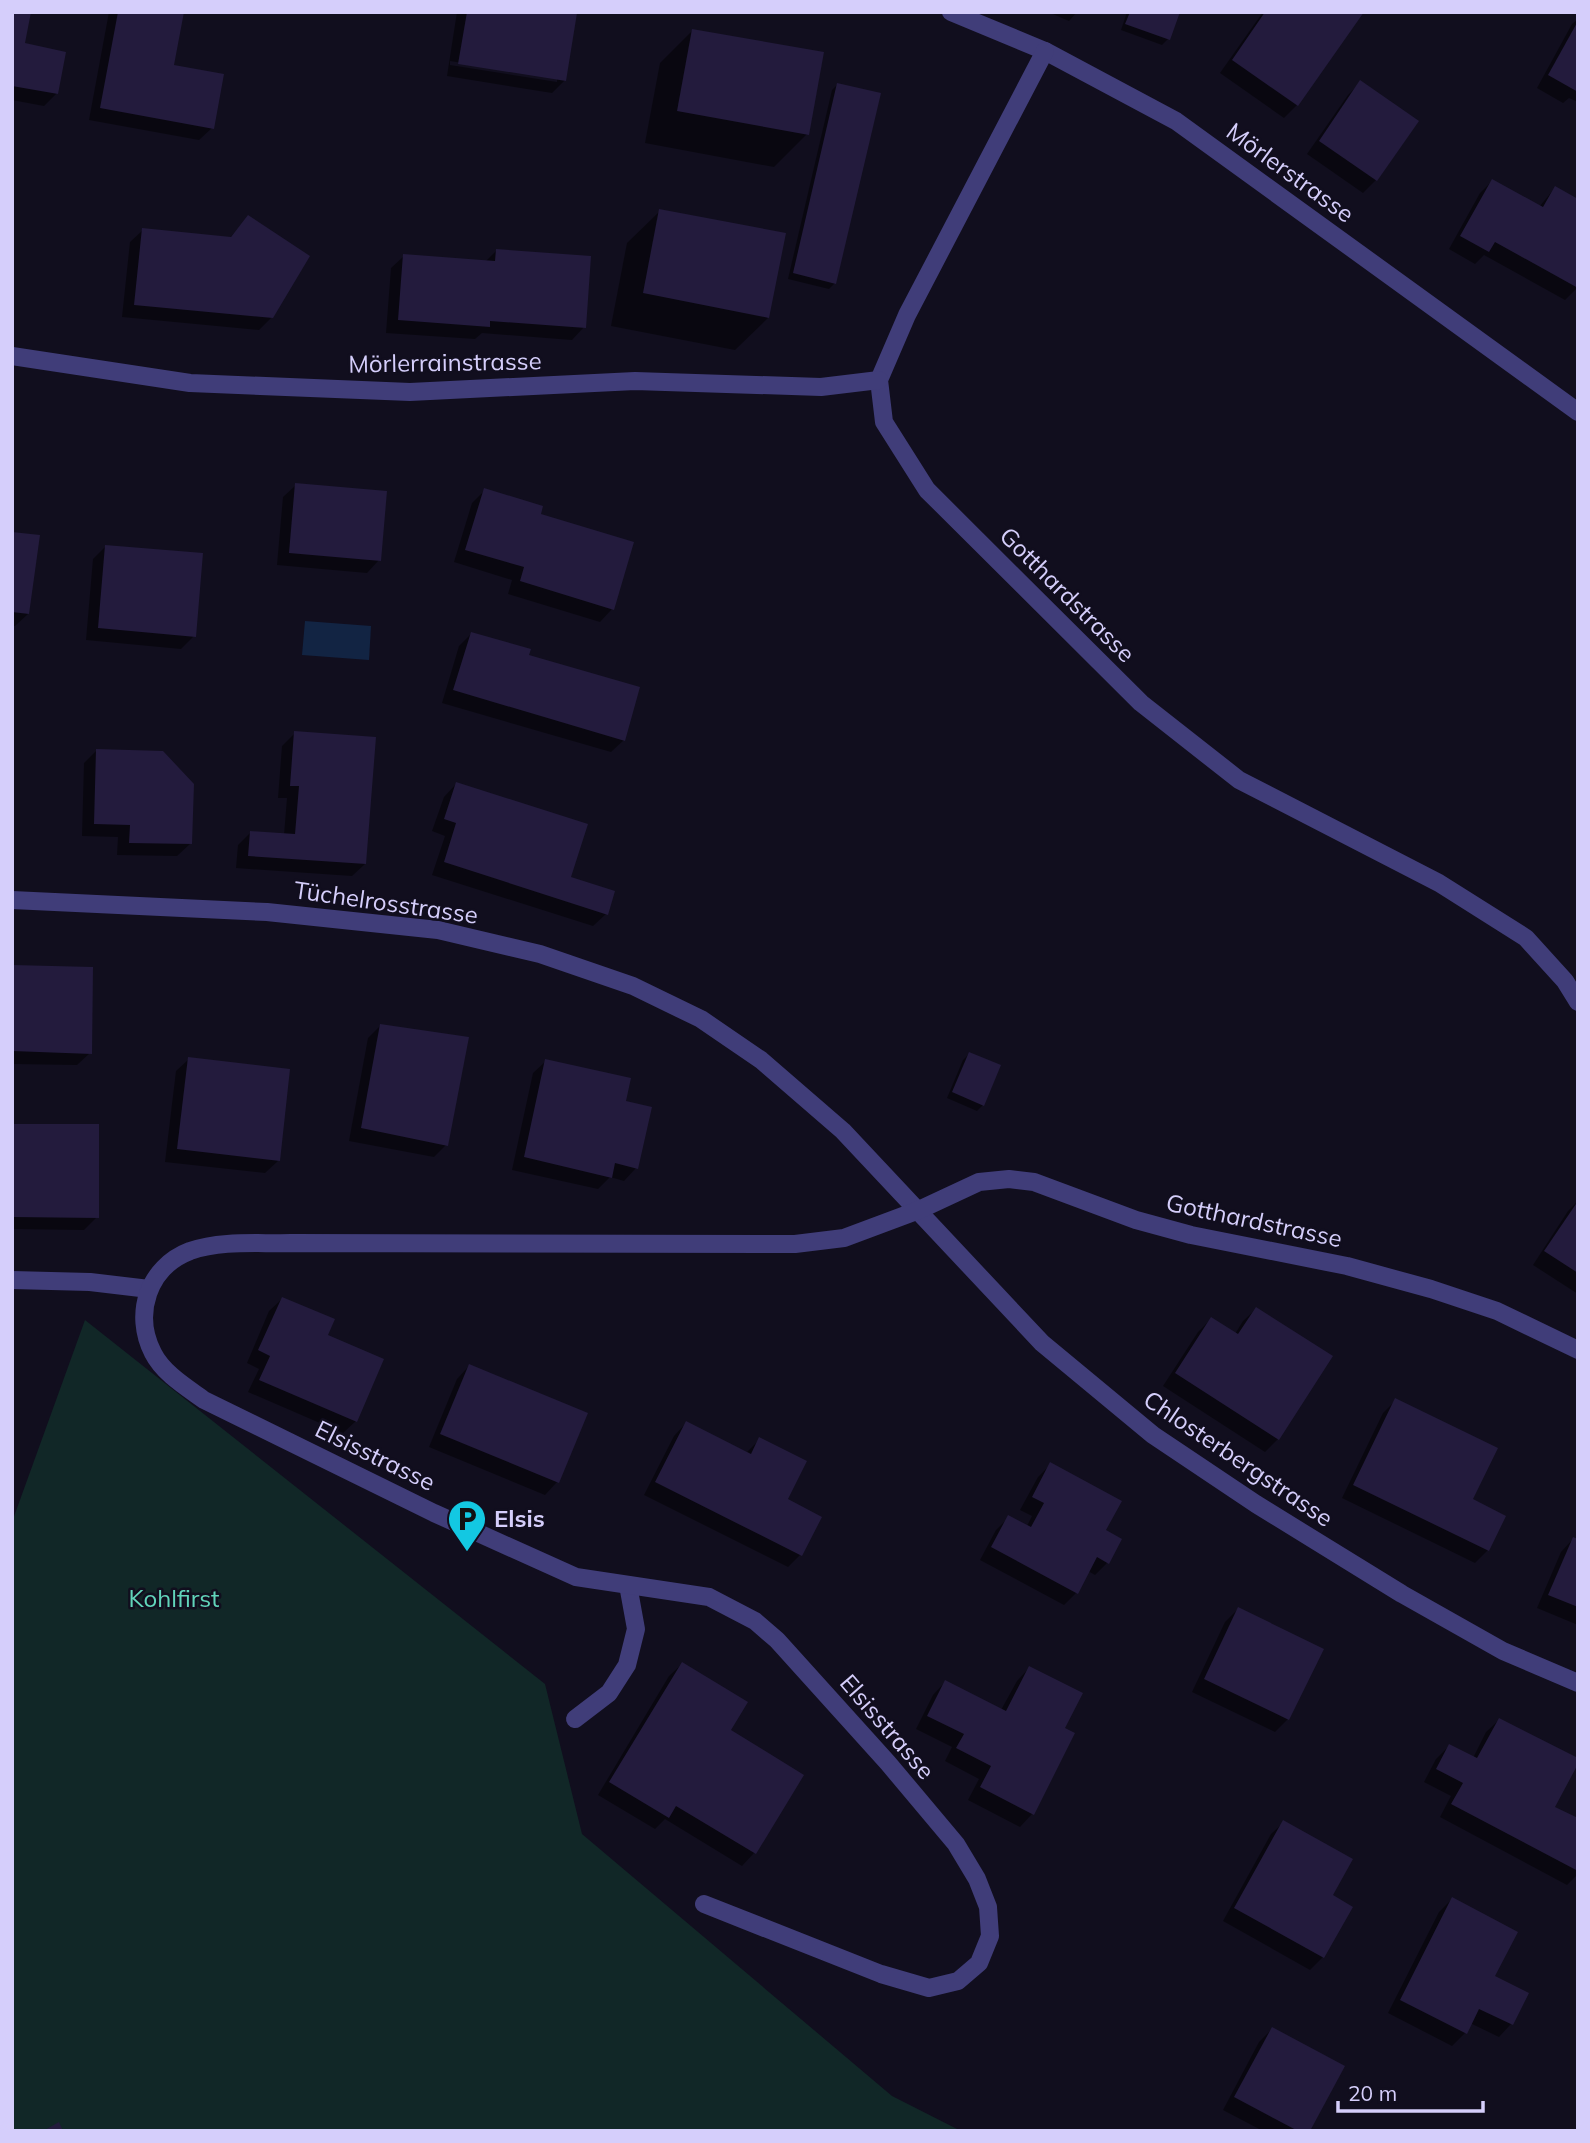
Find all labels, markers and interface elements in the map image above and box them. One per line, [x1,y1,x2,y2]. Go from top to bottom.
street label: Mörlerstrasse [1221,116,1360,229]
street label: Mörlerrainstrasse [348,345,542,379]
street label: Gotthardstrasse [994,520,1142,668]
street label: Tüchelrosstrasse [292,874,480,930]
street label: Gotthardstrasse [1164,1187,1345,1253]
street label: Chlosterbergstrasse [1138,1384,1339,1533]
street label: Elsisstrasse [311,1413,440,1497]
parking icon: Elsis [446,1498,488,1553]
place label: Elsis [494,1503,545,1533]
park label: Kohlfirst [129,1583,219,1613]
street label: Elsisstrasse [834,1668,942,1785]
scale bar [1338,2070,1483,2114]
text: 20 m [1348,2080,1397,2106]

